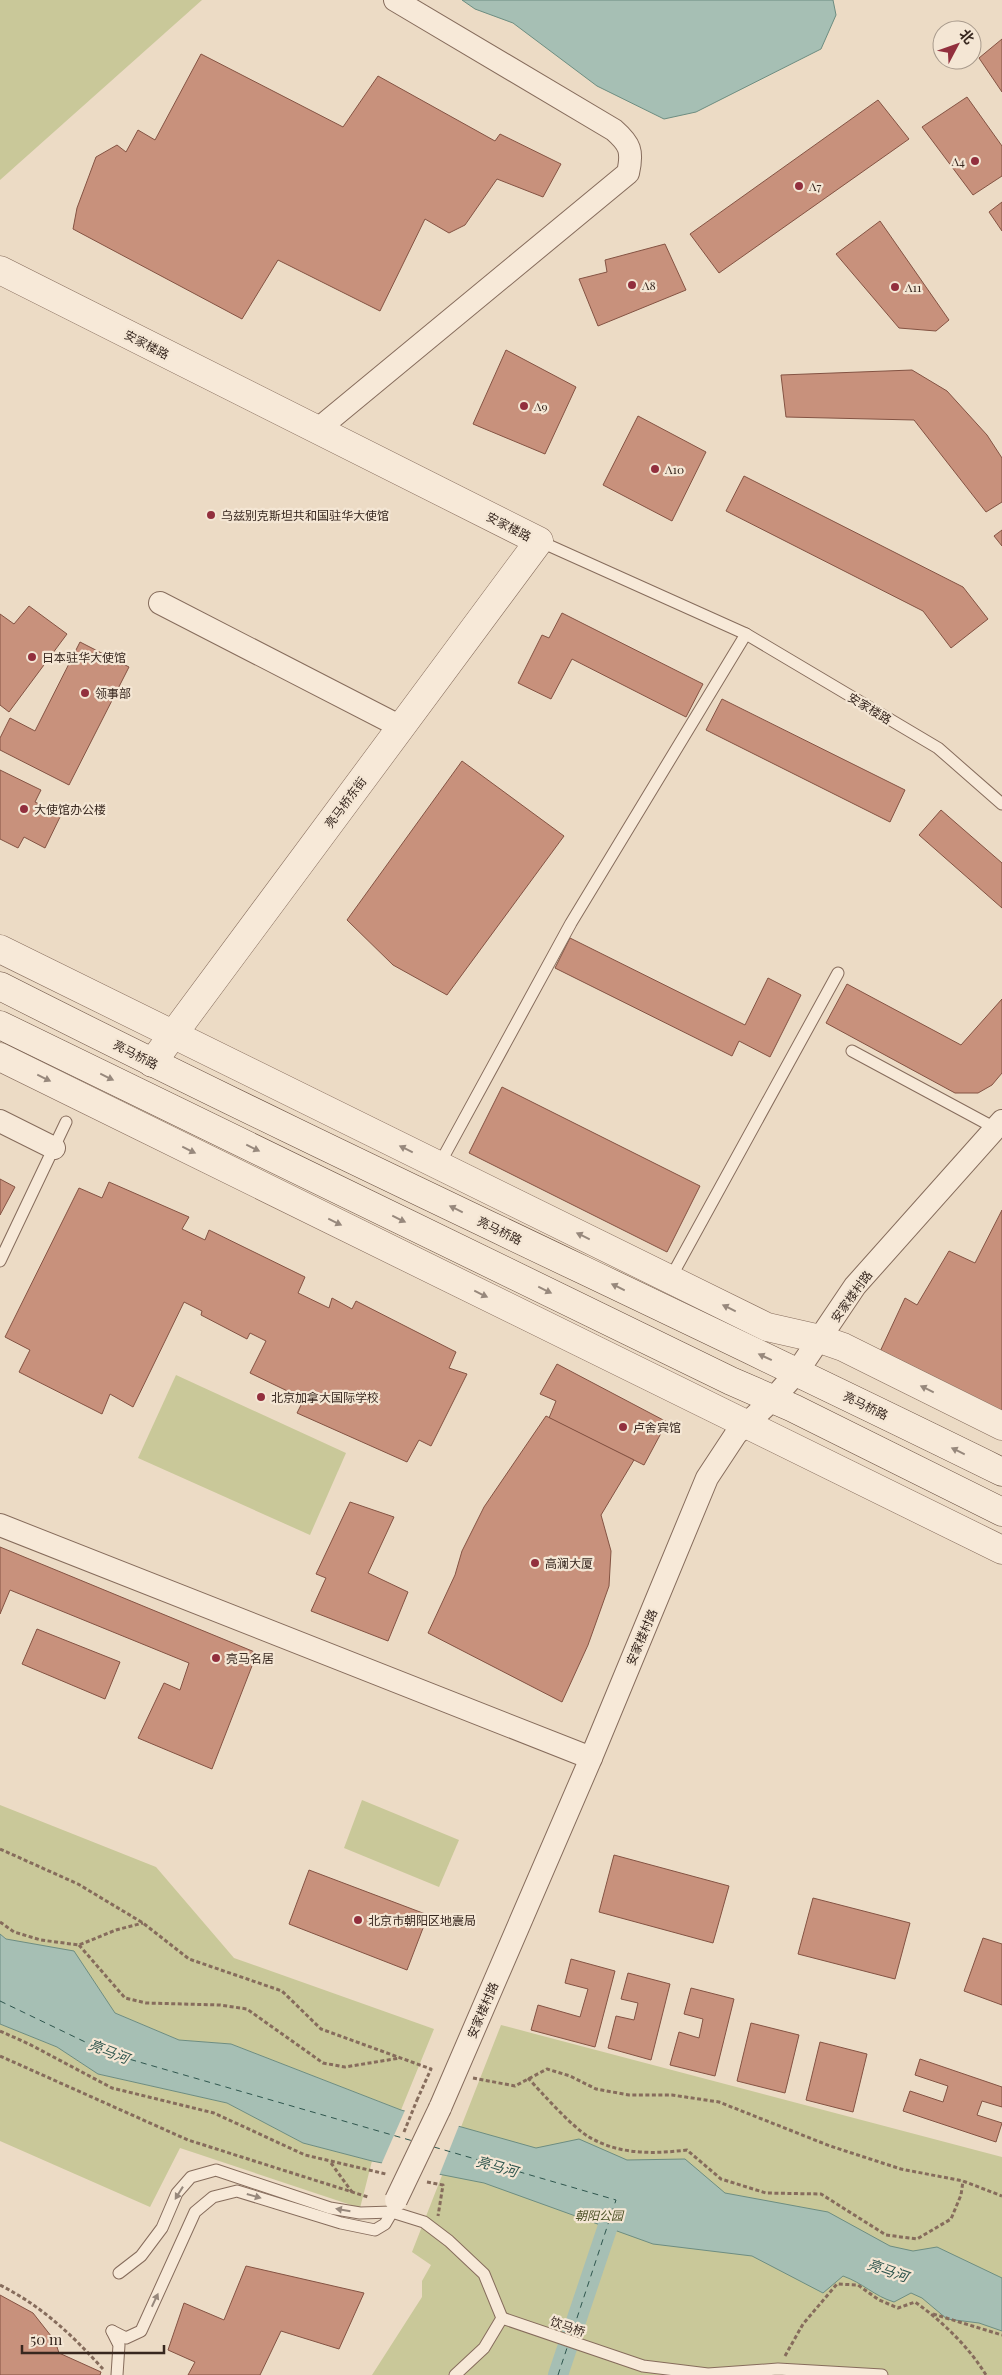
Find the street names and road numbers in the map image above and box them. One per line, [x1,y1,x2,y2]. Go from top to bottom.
street label: 安家楼路 [122,326,172,362]
street label: 安家楼路 [484,508,534,544]
street label: 安家楼路 [845,689,895,727]
street label: 亮马桥东街 [321,773,369,831]
street label: 亮马桥路 [111,1036,161,1072]
street label: 亮马桥路 [475,1212,525,1248]
street label: 安家楼村路 [827,1267,875,1325]
street label: 亮马桥路 [841,1387,891,1423]
street label: 安家楼村路 [622,1606,660,1668]
street label: 安家楼村路 [463,1979,501,2041]
street label: 饮马桥 [548,2313,588,2339]

